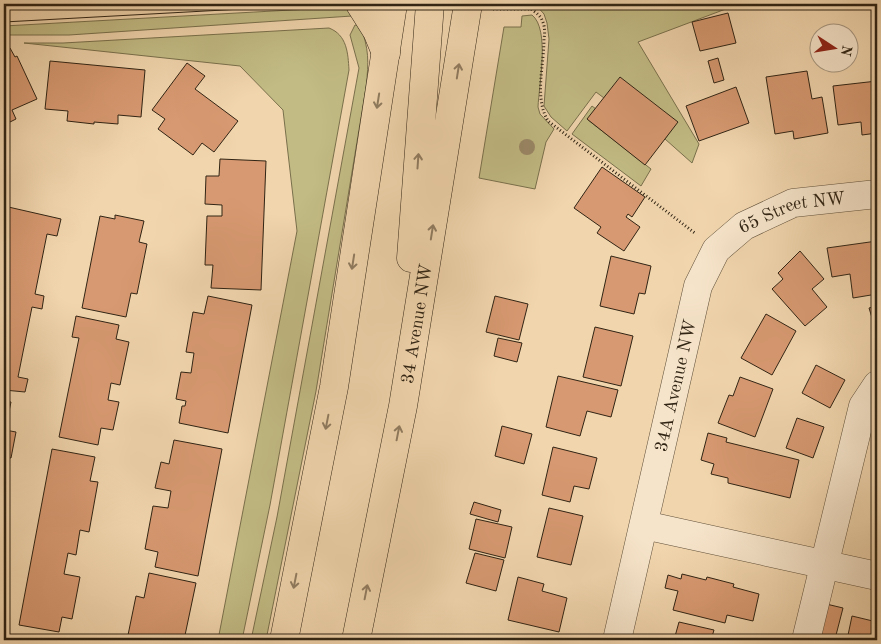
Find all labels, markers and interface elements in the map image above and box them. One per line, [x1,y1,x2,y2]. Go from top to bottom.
north arrow [808,22,858,72]
text: N [838,44,854,57]
one-way arrow [453,63,463,79]
one-way arrow [373,93,383,109]
one-way arrow [414,153,423,169]
street label: 65 Street NW [736,189,846,237]
one-way arrow [427,224,437,240]
one-way arrow [348,253,358,269]
street label: 34 Avenue NW [399,263,436,385]
street label: 34A Avenue NW [652,318,700,454]
one-way arrow [322,414,331,430]
one-way arrow [393,426,403,442]
one-way arrow [290,573,300,589]
one-way arrow [361,585,371,601]

